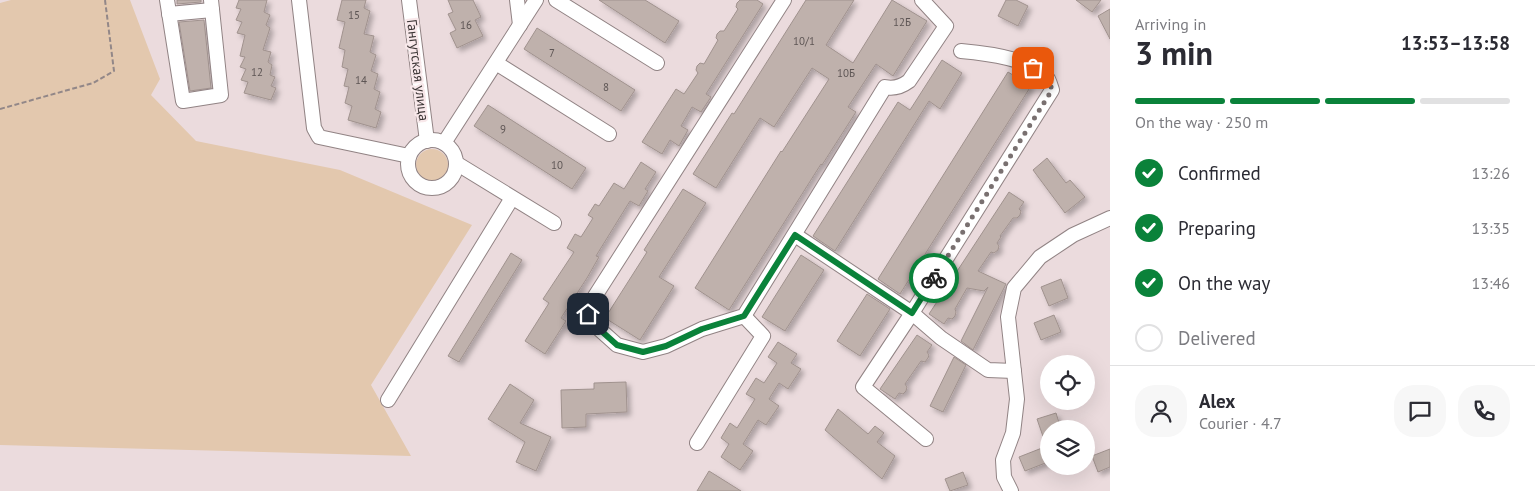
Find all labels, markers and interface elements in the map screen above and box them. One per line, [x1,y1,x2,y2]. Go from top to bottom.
house number: 15 [348,8,360,22]
text: Arriving in [1135,14,1206,34]
house number: 12Б [893,15,911,29]
street label: Гангутская улица [403,18,433,122]
house number: 16 [460,18,472,32]
text: 13:53–13:58 [1401,31,1510,55]
text: 3 min [1135,32,1213,74]
house number: 10/1 [793,34,815,48]
house number: 7 [549,46,555,60]
pin [1012,47,1054,89]
icon: bag [1019,54,1047,82]
house number: 12 [251,65,263,79]
house number: 10Б [837,66,855,80]
house number: 14 [355,73,367,87]
house number: 8 [603,80,609,94]
text: On the way · 250 m [1135,112,1268,132]
house number: 9 [500,122,506,136]
house number: 10 [551,158,563,172]
icon: check [1135,159,1163,187]
text: Confirmed [1178,161,1261,185]
text: 13:26 [1472,163,1510,183]
icon: check [1135,214,1163,242]
text: Preparing [1178,216,1256,240]
text: 13:35 [1472,218,1510,238]
courier [909,253,959,303]
icon: bike [920,264,948,292]
icon: check [1135,269,1163,297]
text: On the way [1178,271,1270,295]
text: 13:46 [1472,273,1510,293]
pin [567,293,609,335]
icon: home [574,300,602,328]
text: Delivered [1178,326,1256,350]
map controls [1040,355,1095,475]
button: locate [1040,355,1095,410]
button: person [1135,385,1187,437]
button: chat [1394,385,1446,437]
button: phone [1458,385,1510,437]
text: Alex [1199,389,1235,413]
text: Courier · 4.7 [1199,413,1282,433]
button: layers [1040,420,1095,475]

